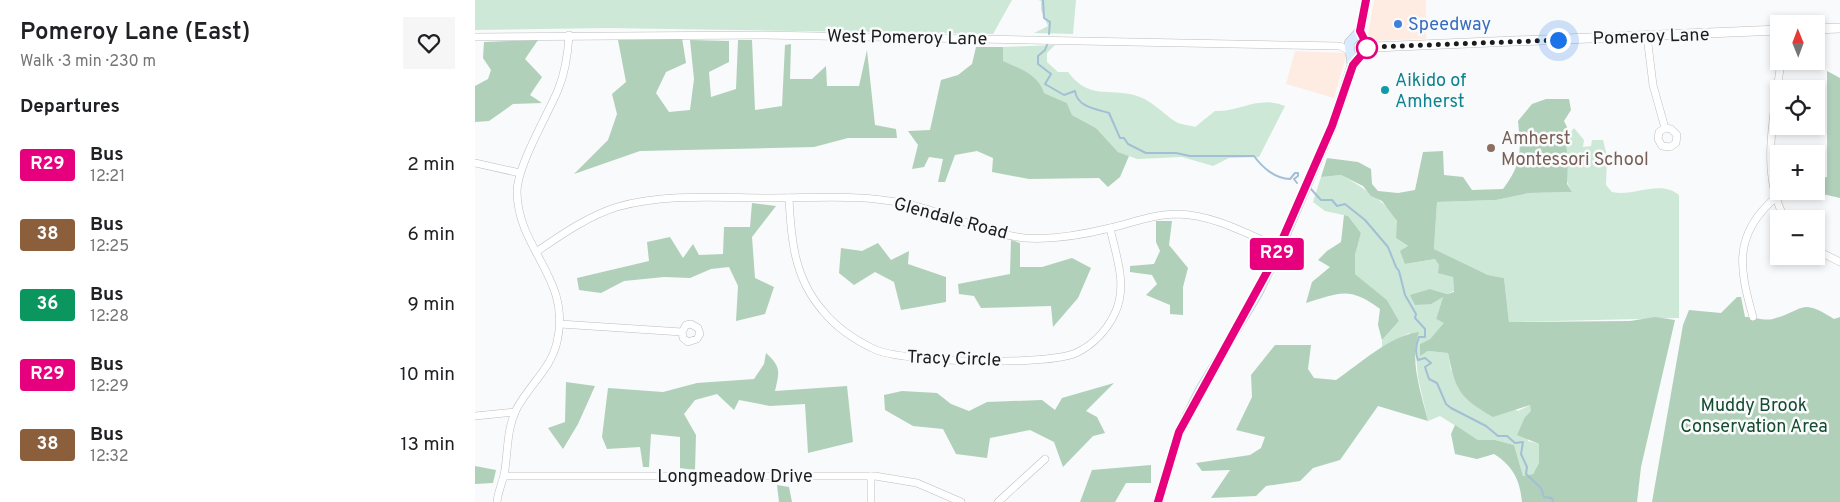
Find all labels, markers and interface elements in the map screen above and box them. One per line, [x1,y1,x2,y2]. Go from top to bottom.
place label: Speedway [1408,14,1491,37]
north arrow [1770,15,1825,70]
map controls [1770,15,1825,265]
button: heart [403,17,455,69]
text: Pomeroy Lane (East) [20,18,250,48]
marker: Speedway [1392,18,1404,30]
street label: Pomeroy Lane [1592,24,1710,51]
street label: West Pomeroy Lane [827,26,987,51]
your location [1546,28,1571,53]
unlabelled marker [1356,37,1378,59]
text: Walk · 3 min · 230 m [20,52,156,72]
place label: Aikido of Amherst [1395,70,1466,114]
button: locate [1770,80,1825,135]
marker: Aikido of Amherst [1379,84,1391,96]
text: Departures [20,95,120,119]
place label: Amherst Montessori School [1501,128,1649,172]
marker: Amherst Montessori School [1485,142,1497,154]
text: Bus [90,143,124,167]
button: + [1770,145,1825,200]
text: R29 [30,153,65,176]
text: 2 min [407,153,455,177]
text: 12:21 [90,167,125,187]
street label: Glendale Road [891,193,1010,246]
button: − [1770,210,1825,265]
text: Bus [90,213,124,237]
text: 38 [36,223,59,246]
text: 6 min [408,223,455,247]
text: 12:25 [90,237,129,257]
line badge: R29 [1248,238,1306,270]
text: R29 [1260,242,1294,265]
text: Bus [90,283,124,307]
text: 36 [37,293,58,316]
text: 9 min [408,293,455,317]
text: 12:28 [90,307,129,327]
street label: Tracy Circle [906,346,1002,373]
text: Bus [90,353,124,377]
text: R29 [30,363,65,386]
text: 10 min [400,363,455,387]
text: 12:29 [90,377,129,397]
park label: Muddy Brook Conservation Area [1680,395,1828,439]
text: Bus [90,423,124,447]
text: 38 [36,433,59,456]
text: 13 min [400,433,455,457]
text: 12:32 [90,447,128,467]
street label: Longmeadow Drive [657,466,813,489]

